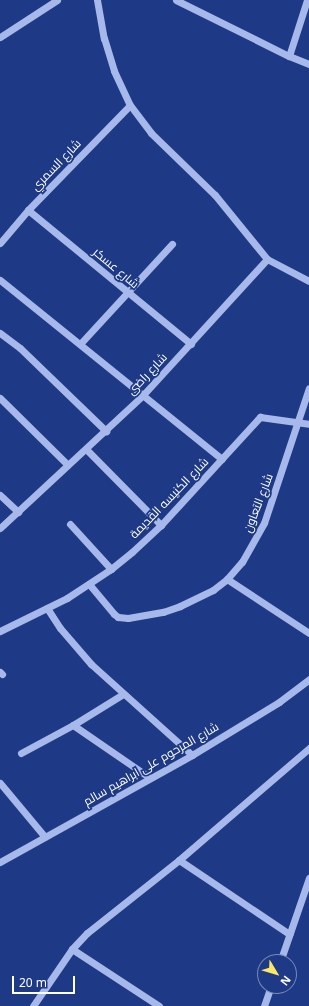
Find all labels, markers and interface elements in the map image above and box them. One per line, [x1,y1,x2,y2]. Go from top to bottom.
street label: شارع السمري [28,136,84,194]
street label: شارع عسكر [90,245,142,291]
street label: شارع راضى [124,350,170,398]
street label: شارع الكنيسه القديمة [127,454,211,542]
street label: شارع التعاون [240,471,276,535]
street label: شارع المرحوم على ابراهيم سالم [81,719,221,809]
north arrow [257,954,297,994]
scale bar [14,968,77,994]
text: N [277,973,295,989]
text: 20 m [19,974,47,991]

